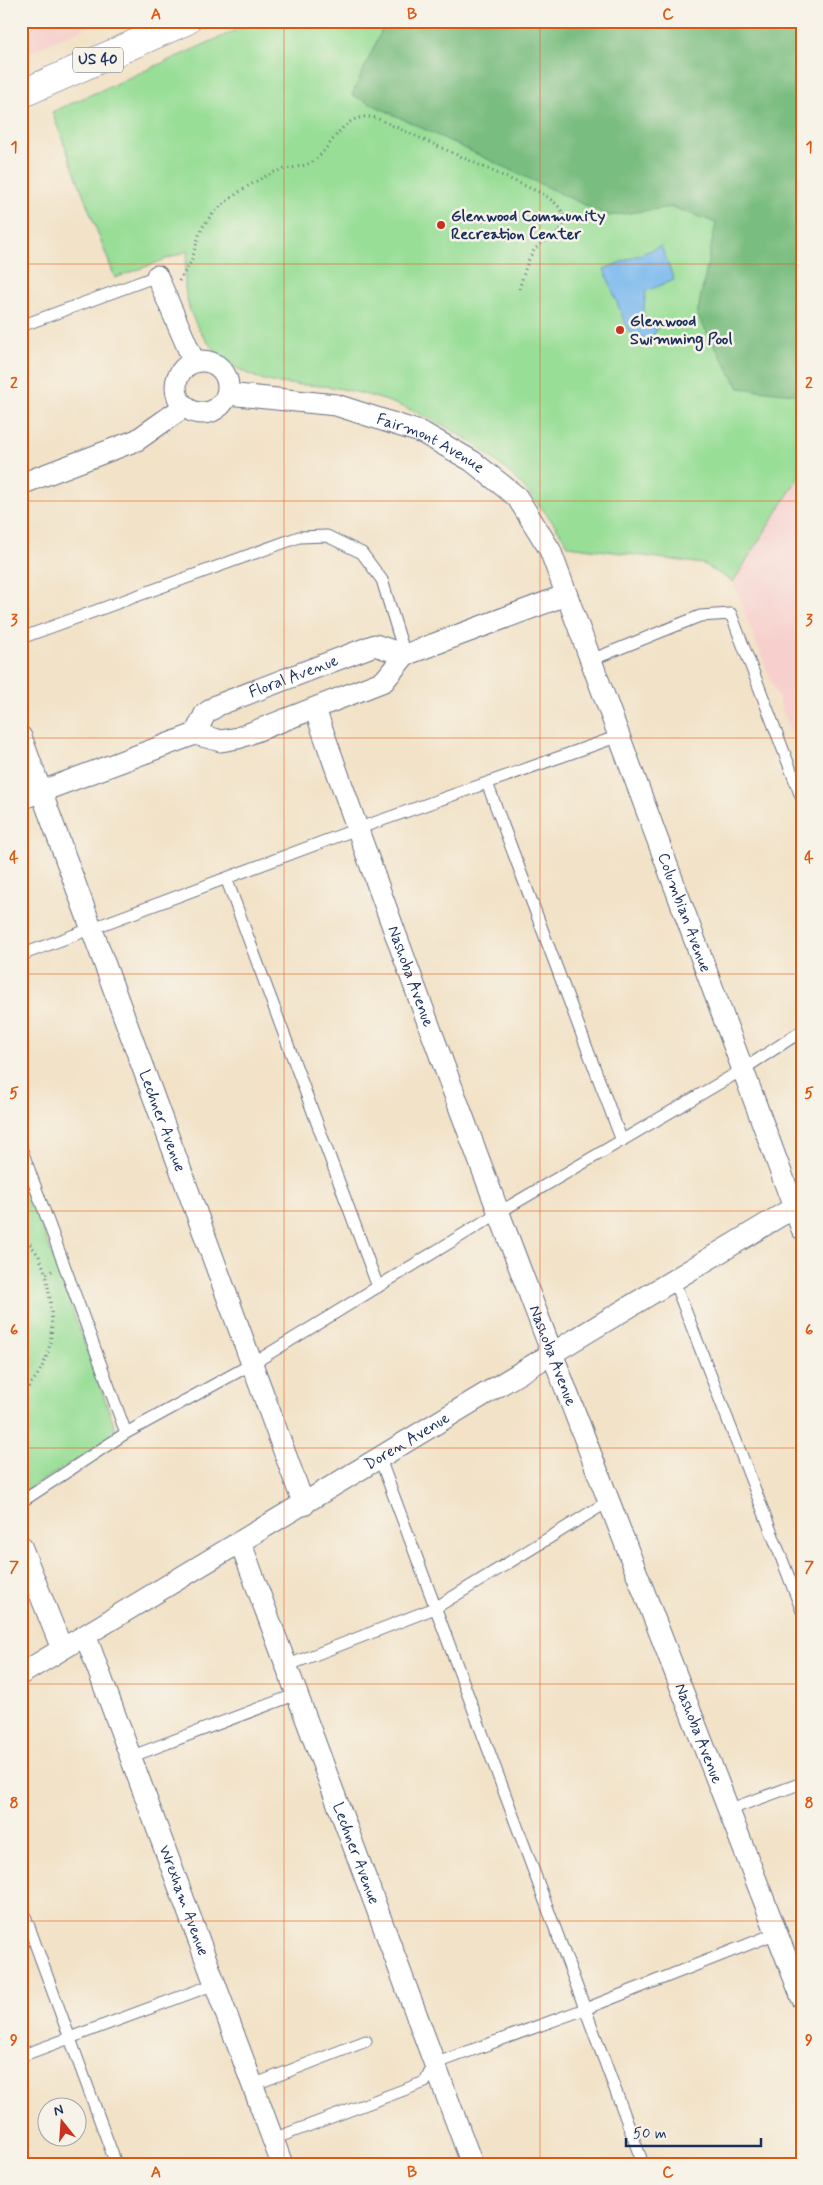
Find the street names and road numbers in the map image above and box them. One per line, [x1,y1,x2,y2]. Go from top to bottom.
road number: US 40 [73,48,123,72]
street label: Fairmont Avenue [374,408,489,478]
street label: Floral Avenue [246,649,342,703]
street label: Columbian Avenue [653,850,716,975]
street label: Nashoba Avenue [383,923,439,1030]
street label: Lechner Avenue [134,1067,191,1175]
street label: Nashoba Avenue [524,1302,582,1409]
street label: Doren Avenue [361,1407,454,1475]
street label: Nashoba Avenue [670,1680,728,1787]
street label: Lechner Avenue [328,1799,385,1907]
street label: Wrexham Avenue [154,1842,214,1959]

